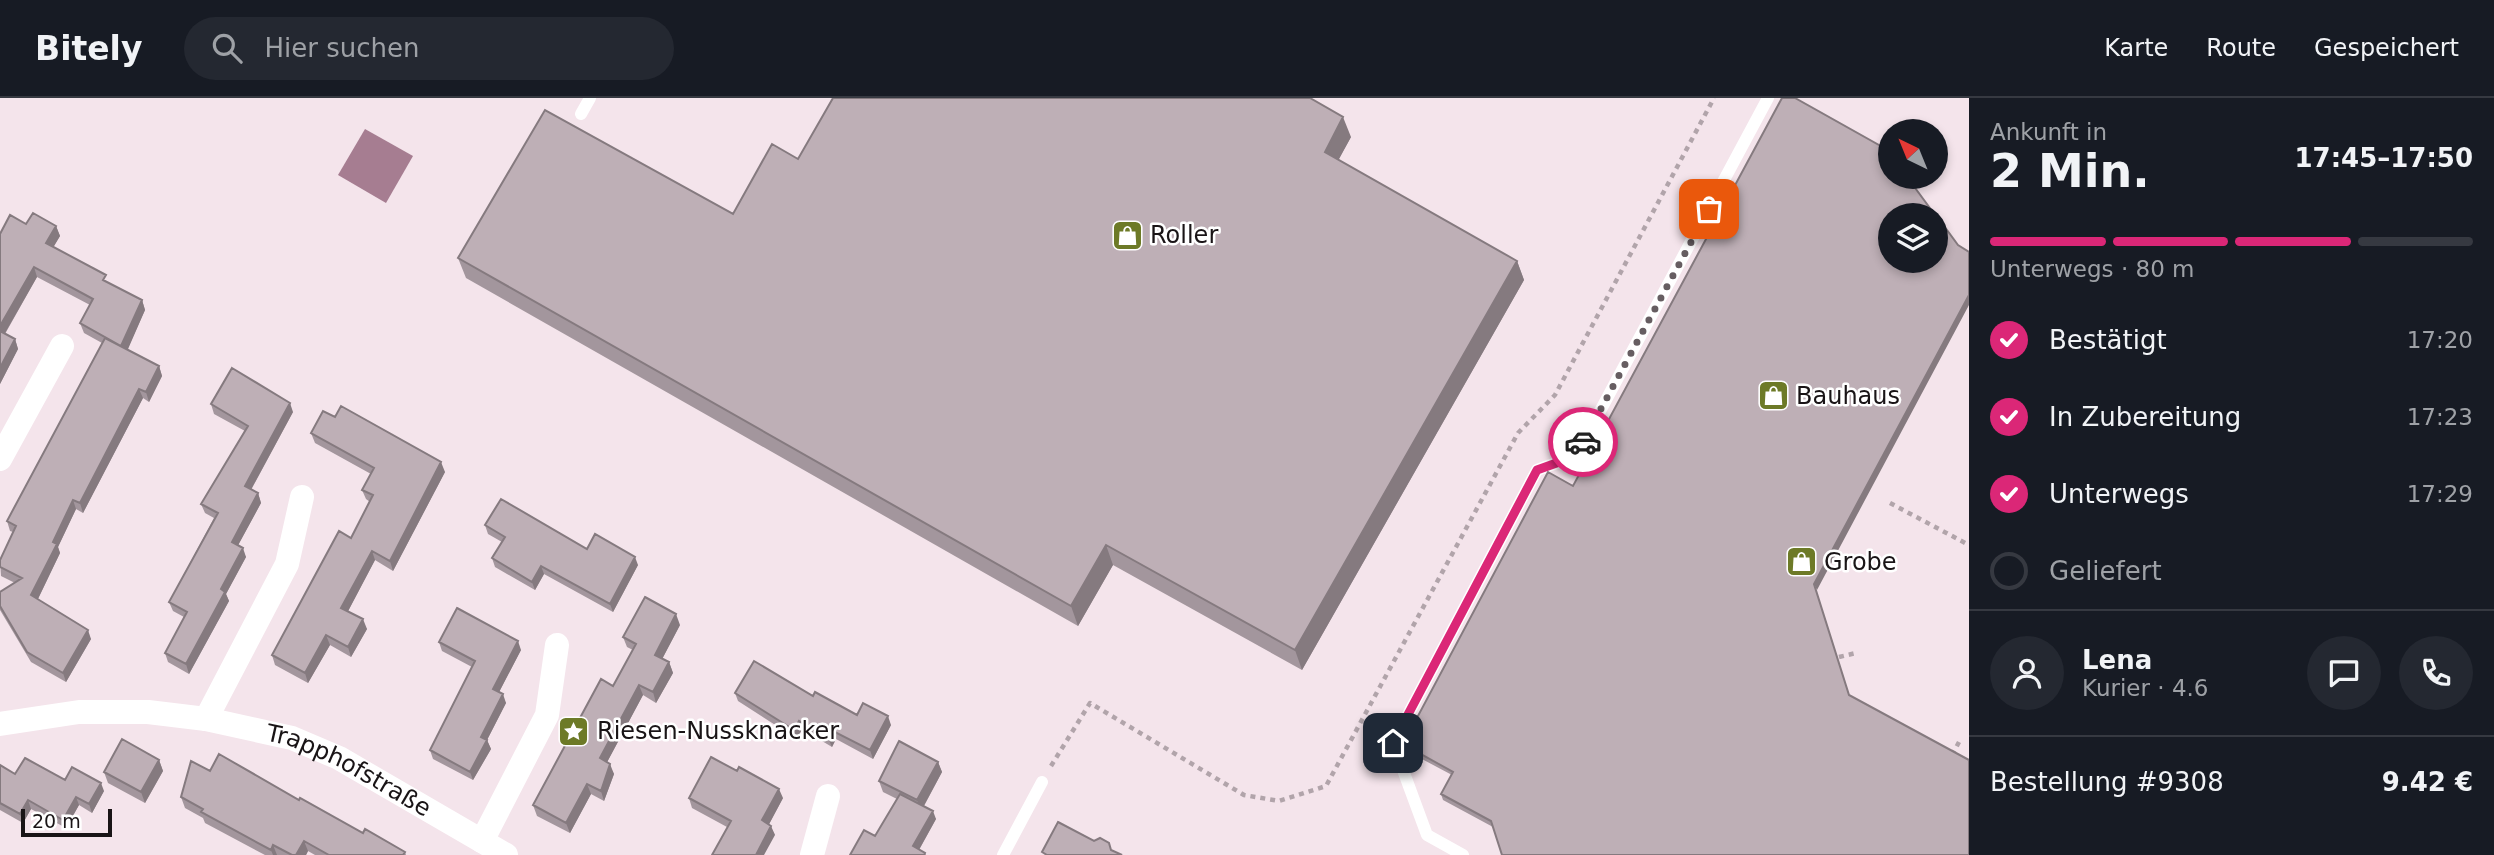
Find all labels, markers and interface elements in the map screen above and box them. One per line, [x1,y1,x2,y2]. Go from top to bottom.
search box [184,17,674,80]
text: Bitely [35,29,142,68]
icon: search [208,29,246,67]
text: Hier suchen [264,33,419,63]
text: Karte [2104,34,2168,62]
text: Route [2206,34,2276,62]
text: Gespeichert [2314,34,2459,62]
north arrow [1878,119,1948,189]
map controls [1878,119,1948,273]
text: Ankunft in [1990,119,2107,145]
text: 17:45–17:50 [2294,143,2473,173]
text: 2 Min. [1990,144,2150,198]
pin [1679,179,1739,239]
icon: bag [1690,190,1728,228]
button: layers [1878,203,1948,273]
shop icon: Roller [1110,218,1144,252]
place label: Roller [1150,221,1218,249]
text: Unterwegs · 80 m [1990,256,2195,282]
icon: check [1990,321,2028,359]
text: Bestätigt [2049,325,2167,355]
text: 17:20 [2407,327,2473,353]
shop icon: Bauhaus [1756,379,1790,413]
place label: Bauhaus [1796,382,1900,410]
icon: check [1990,398,2028,436]
text: In Zubereitung [2049,402,2241,432]
text: 17:23 [2407,404,2473,430]
courier [1548,407,1618,477]
icon: car [1564,423,1602,461]
icon: check [1990,475,2028,513]
text: Unterwegs [2049,479,2189,509]
text: 17:29 [2407,481,2473,507]
shop icon: Grobe [1784,545,1818,579]
place label: Grobe [1824,548,1897,576]
text: Geliefert [2049,556,2162,586]
button: person [1990,636,2064,710]
button: chat [2307,636,2381,710]
button: phone [2399,636,2473,710]
text: Lena [2082,645,2152,675]
text: Kurier · 4.6 [2082,675,2208,701]
pin [1363,713,1423,773]
place icon: Riesen-Nussknacker [557,714,591,748]
place label: Riesen-Nussknacker [597,717,839,745]
street label: Trapphofstraße [263,719,436,822]
icon: home [1374,724,1412,762]
text: Bestellung #9308 [1990,767,2224,797]
text: 9.42 € [2382,767,2473,797]
scale bar [21,806,112,838]
text: 20 m [32,810,81,832]

